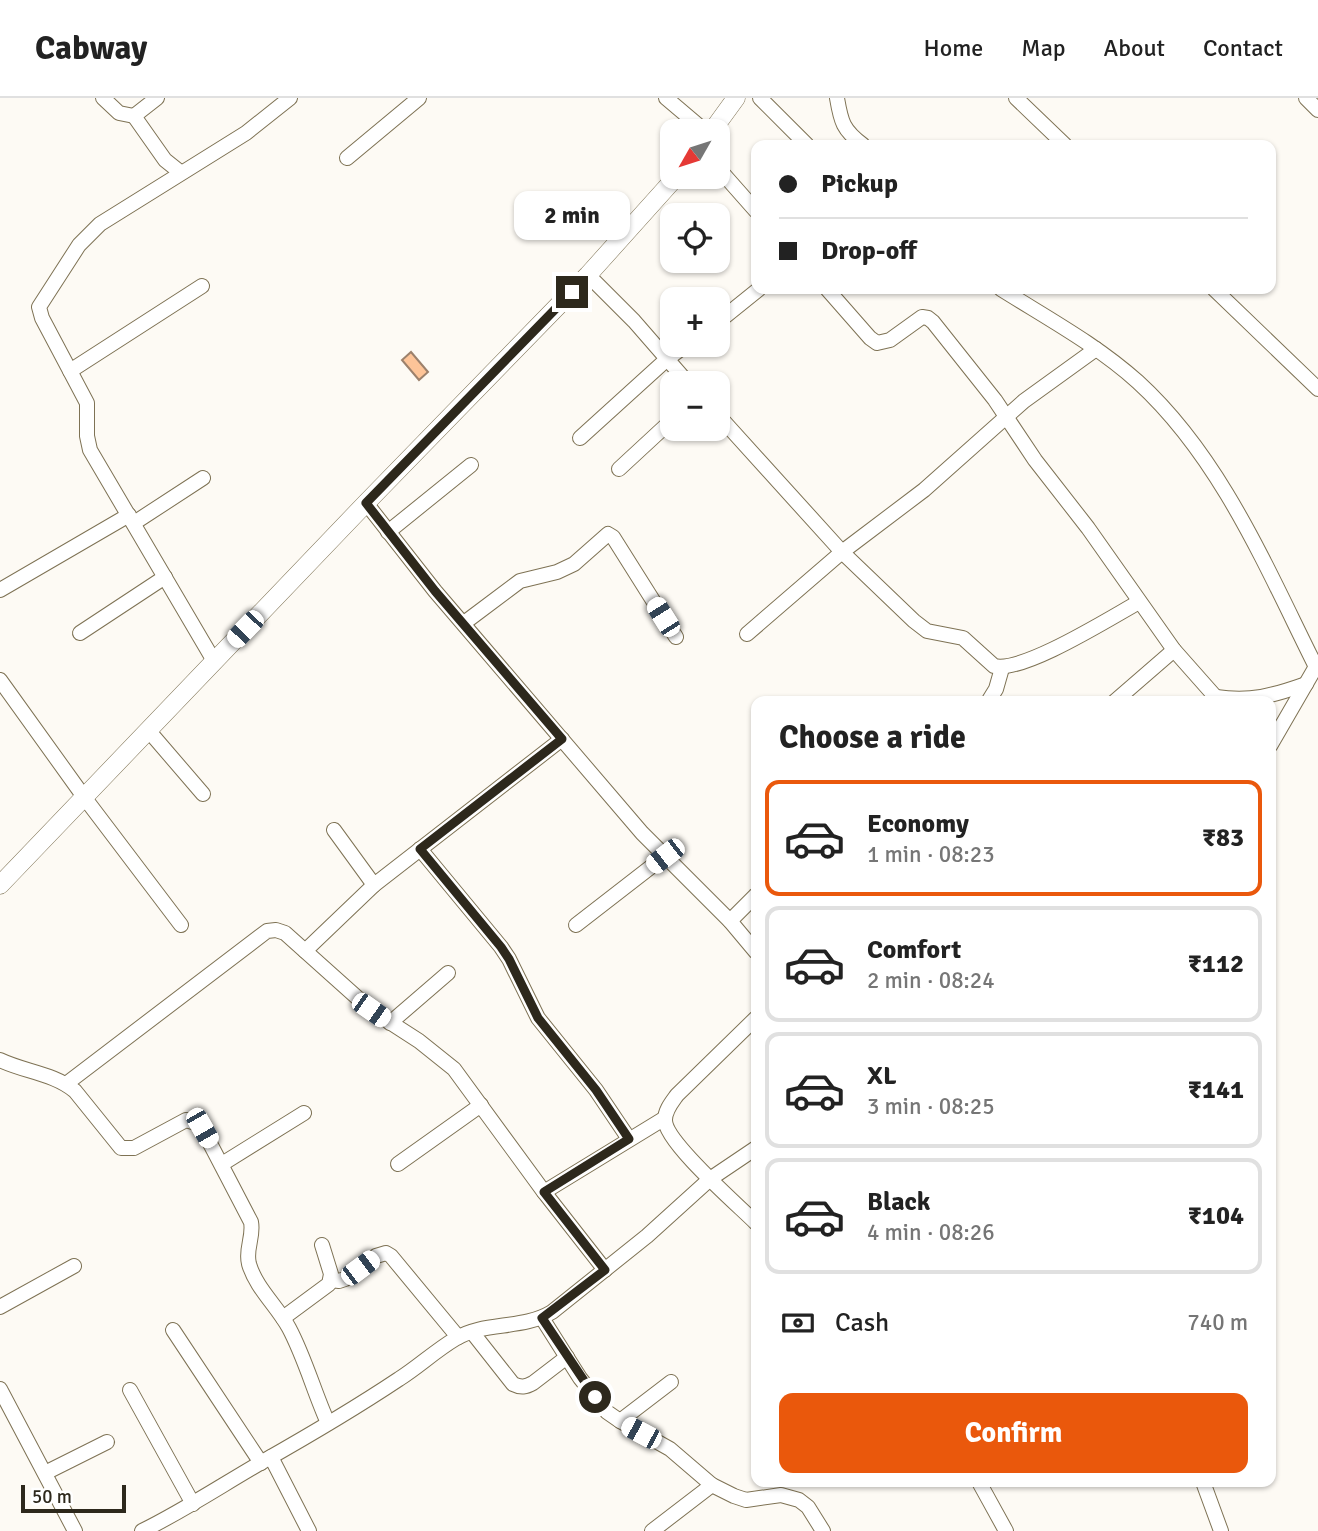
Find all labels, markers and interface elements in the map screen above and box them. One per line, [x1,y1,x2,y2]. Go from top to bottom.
text: Cabway [35,28,147,69]
text: Home [923,33,983,63]
text: Map [1021,33,1066,63]
text: About [1104,33,1165,63]
text: Contact [1203,33,1283,63]
north arrow [660,119,730,189]
map controls [660,119,730,441]
text: Pickup [821,168,898,200]
callout: 2 min [514,190,630,240]
text: 2 min [544,201,600,230]
button: locate [660,203,730,273]
text: Drop-off [821,235,917,267]
route end [556,276,588,308]
button: + [660,287,730,357]
button: − [660,371,730,441]
car [643,594,684,640]
car [223,607,268,651]
text: Choose a ride [779,718,966,757]
icon: car [783,807,846,870]
text: Economy [867,808,969,840]
text: ₹83 [1202,822,1244,854]
car [642,835,689,877]
text: 1 min · 08:23 [867,840,995,869]
icon: car [783,933,846,996]
text: Comfort [867,934,961,966]
text: ₹112 [1188,948,1244,980]
text: 2 min · 08:24 [867,966,995,995]
car [348,989,395,1031]
icon: car [783,1059,846,1122]
text: XL [867,1060,897,1092]
text: ₹141 [1188,1074,1244,1106]
text: 3 min · 08:25 [867,1092,995,1121]
car [183,1105,222,1151]
icon: car [783,1185,846,1248]
text: Black [867,1186,930,1218]
text: ₹104 [1188,1200,1244,1232]
text: 4 min · 08:26 [867,1218,995,1247]
car [337,1247,384,1289]
icon: cash [779,1304,817,1342]
text: Cash [835,1307,889,1339]
text: 740 m [1187,1308,1248,1337]
route start [579,1381,611,1413]
button: Confirm [779,1393,1248,1473]
car [618,1414,665,1452]
scale bar [21,1482,126,1514]
text: 50 m [32,1485,72,1509]

